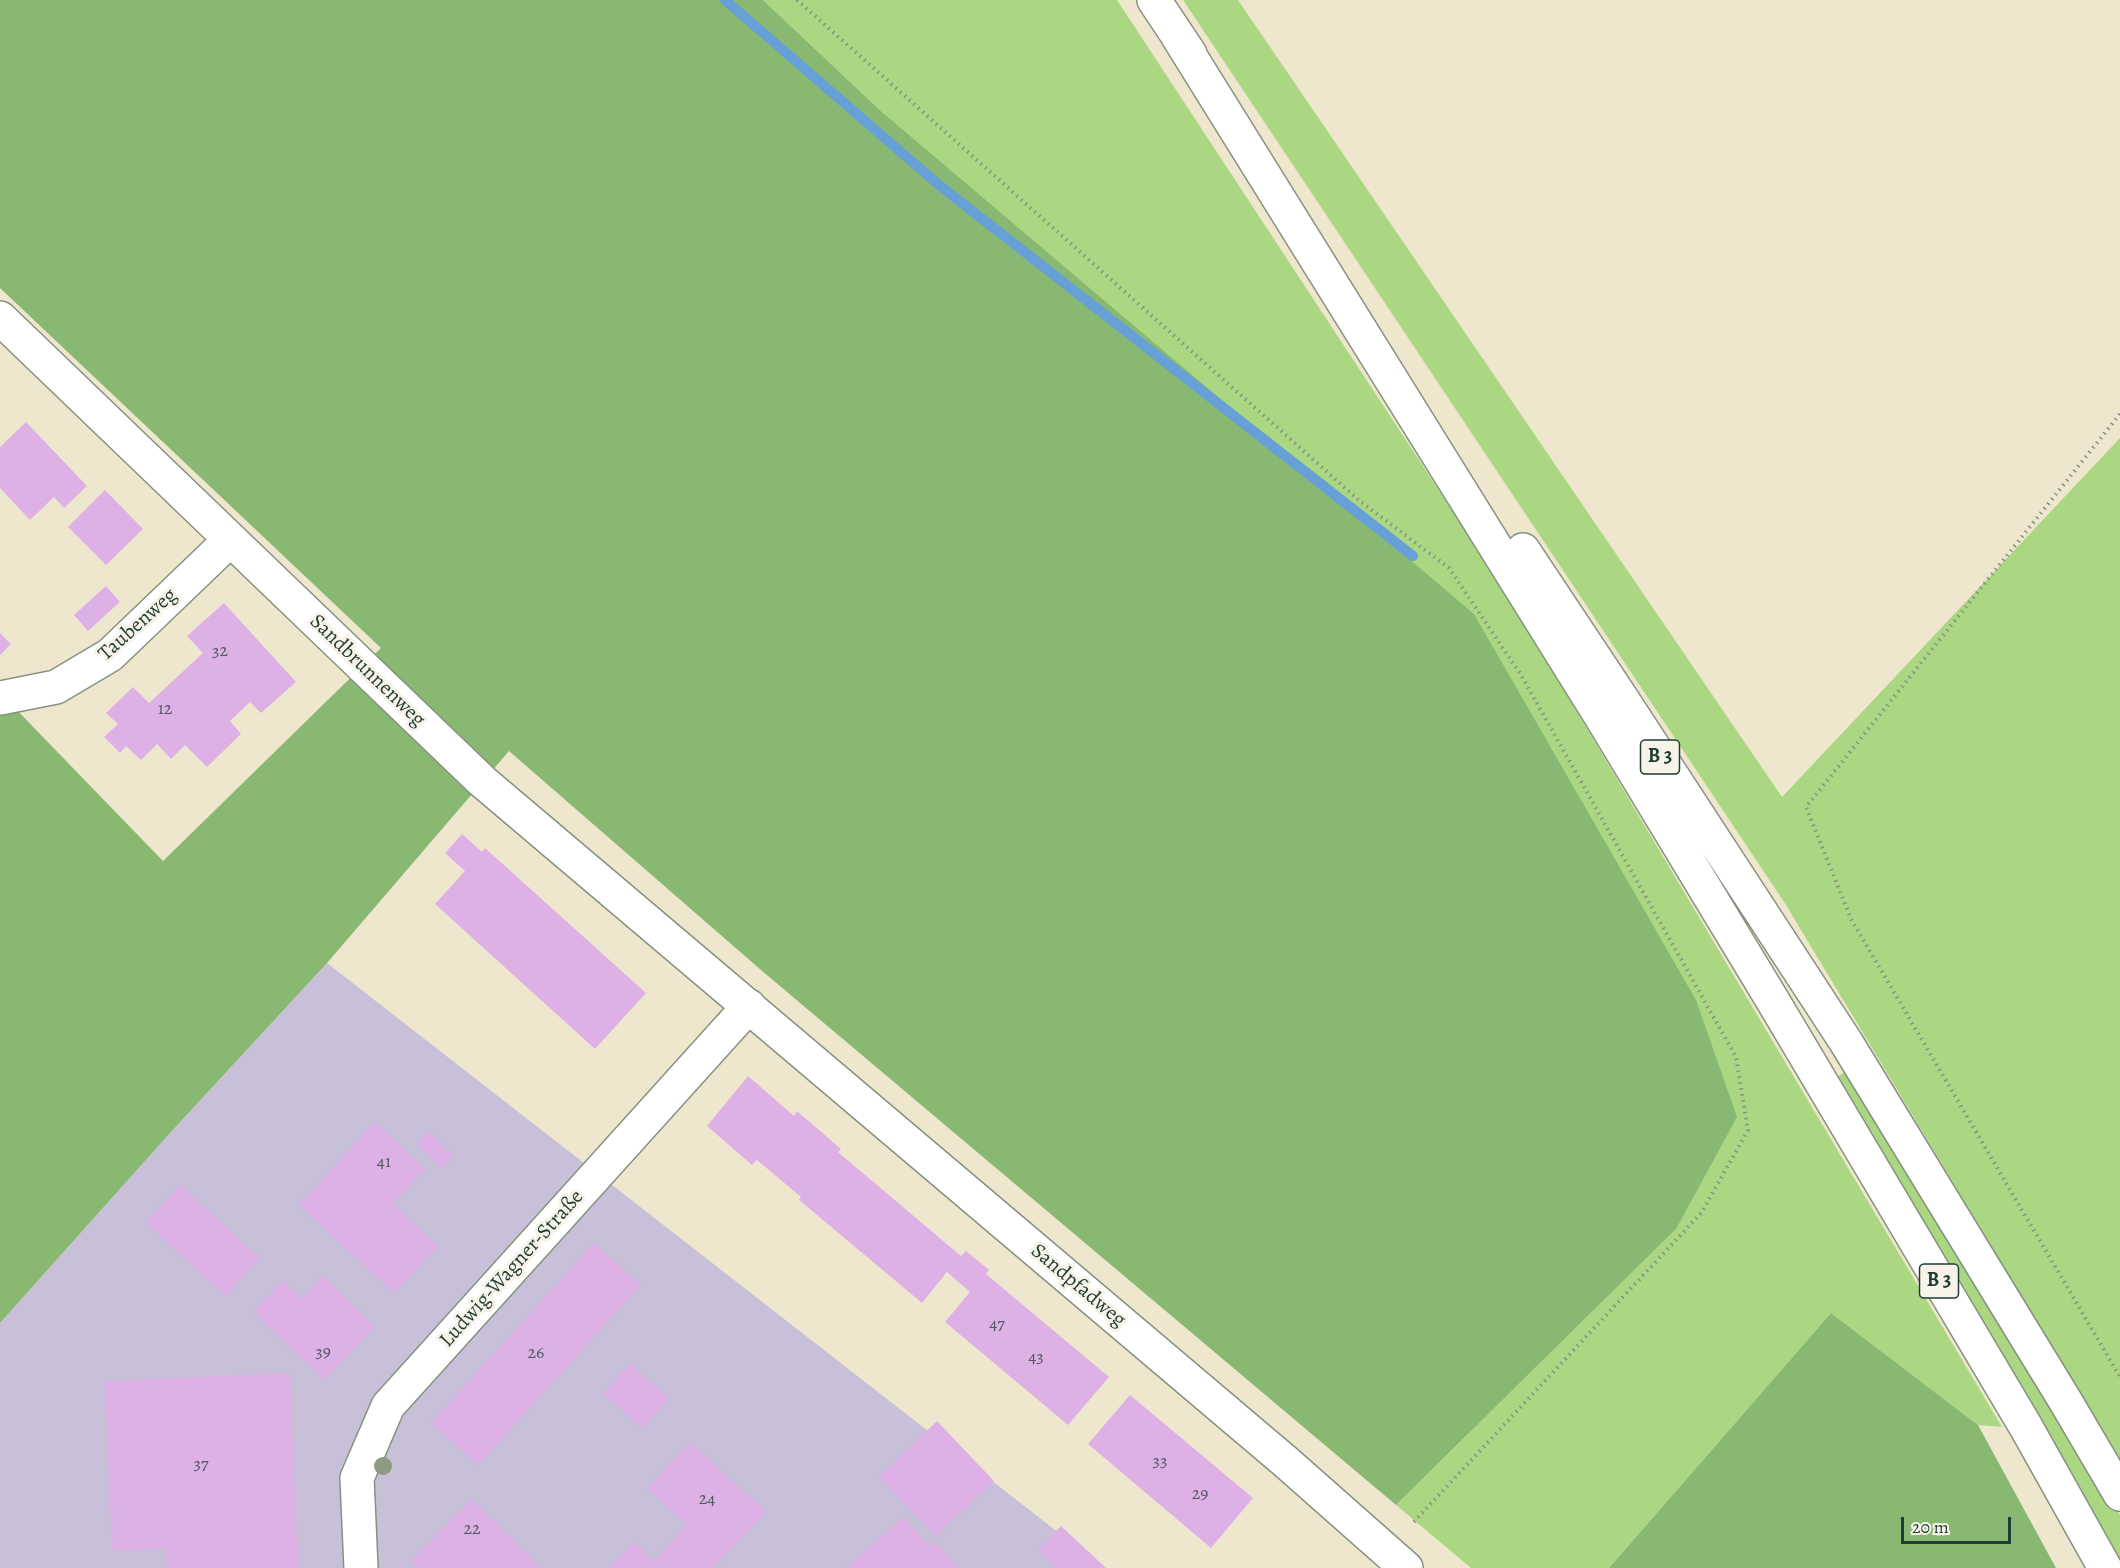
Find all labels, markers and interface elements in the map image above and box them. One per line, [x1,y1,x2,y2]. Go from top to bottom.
street label: Taubenweg [94,583,182,667]
street label: Sandbrunnenweg [304,609,430,733]
house number: 32 [212,641,228,663]
house number: 12 [158,699,172,721]
road number: B 3 [1640,740,1680,774]
house number: 41 [377,1152,391,1174]
street label: Ludwig-Wagner-Straße [435,1185,589,1353]
street label: Sandpfadweg [1025,1239,1131,1333]
road number: B 3 [1920,1264,1958,1298]
house number: 47 [989,1314,1005,1336]
house number: 39 [315,1342,331,1364]
house number: 26 [528,1343,544,1365]
house number: 43 [1028,1347,1044,1369]
house number: 33 [1153,1451,1167,1473]
house number: 37 [193,1454,209,1476]
house number: 29 [1192,1484,1208,1506]
house number: 24 [699,1489,715,1511]
scale bar [1904,1505,2014,1543]
text: 20 m [1912,1515,1949,1539]
house number: 22 [463,1519,481,1541]

